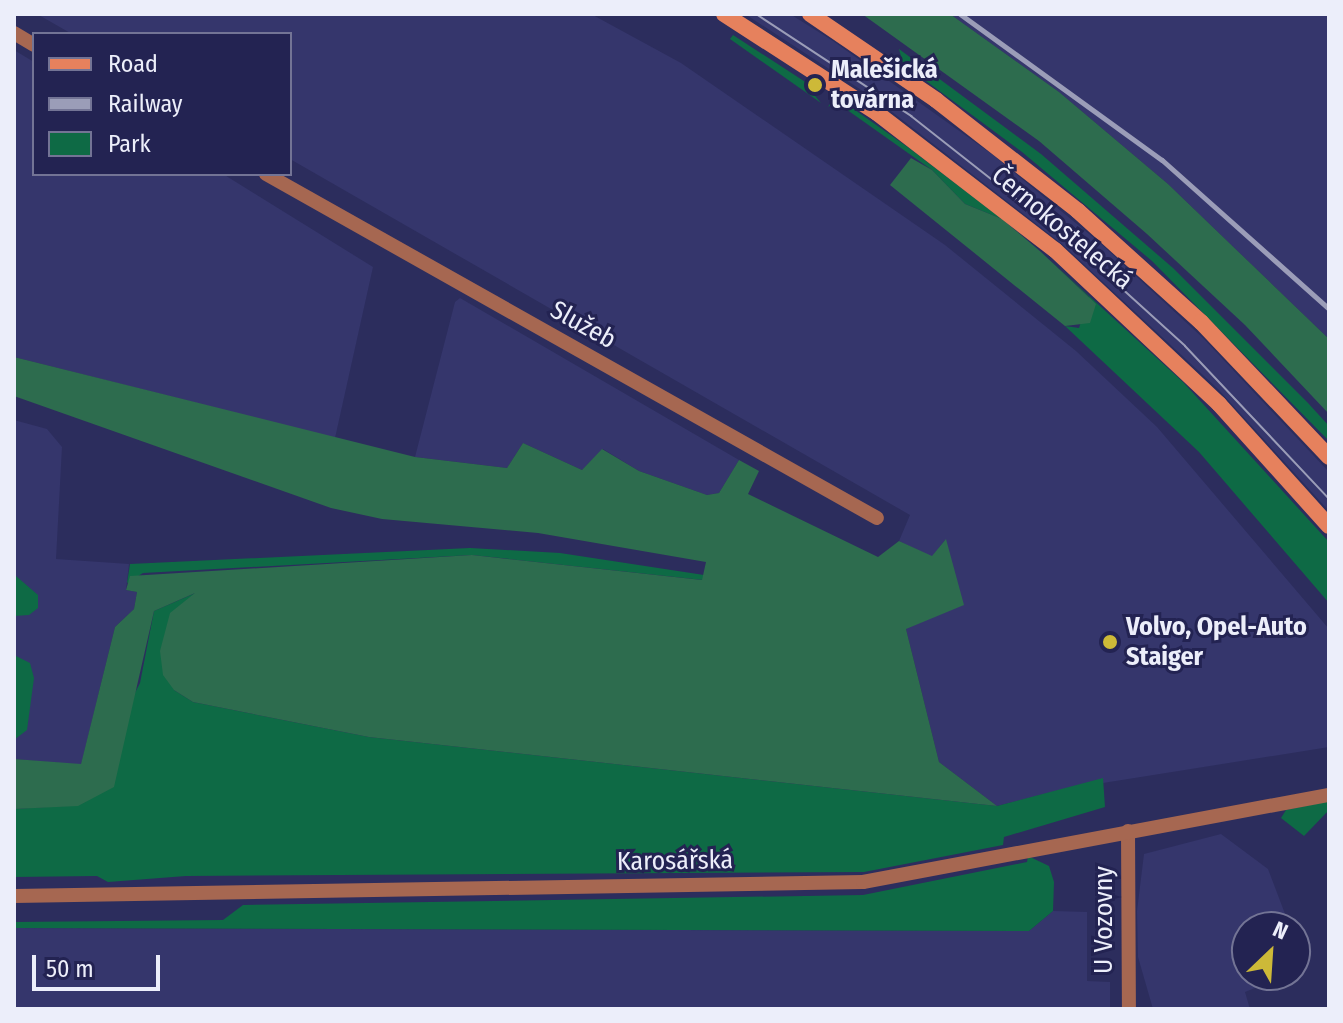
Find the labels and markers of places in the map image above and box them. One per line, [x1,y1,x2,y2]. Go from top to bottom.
place label: Malešická továrna [831,54,938,116]
marker: Malešická továrna [806,76,824,94]
place label: Volvo, Opel-Auto Staiger [1126,611,1307,672]
marker: Volvo, Opel-Auto Staiger [1101,633,1119,651]

